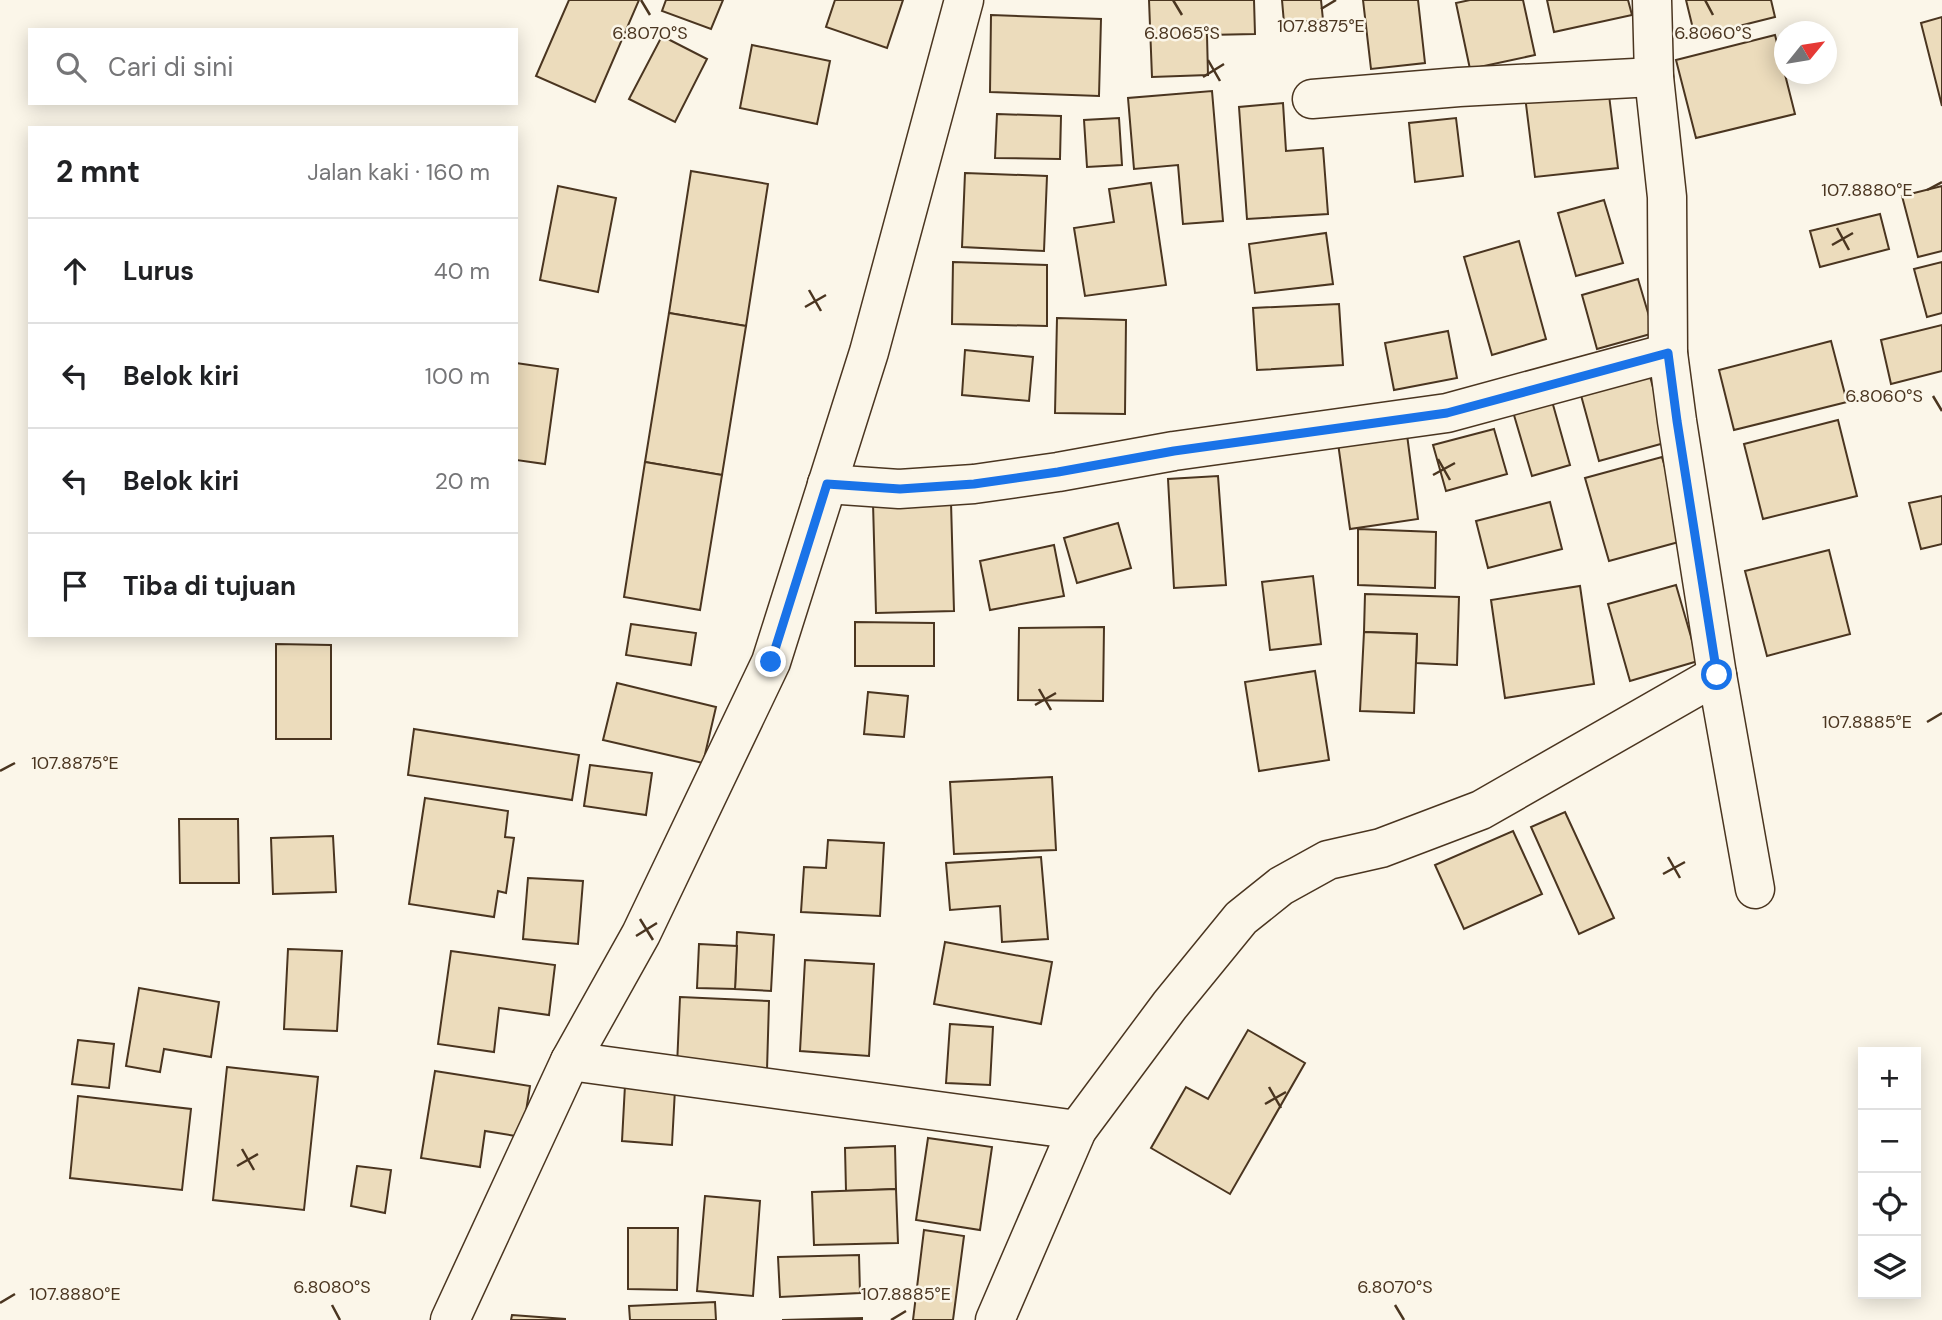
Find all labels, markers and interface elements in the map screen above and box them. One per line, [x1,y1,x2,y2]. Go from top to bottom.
text: 107.8875°E [1277,14,1365,38]
text: 6.8070°S [612,21,688,45]
text: 6.8065°S [1144,21,1220,45]
text: 6.8060°S [1674,21,1752,45]
north arrow [1774,21,1837,84]
search box [28,28,518,105]
icon: search [52,48,90,86]
text: Cari di sini [108,50,233,84]
text: 2 mnt [56,152,140,191]
text: Jalan kaki · 160 m [307,157,490,187]
text: 107.8880°E [1821,178,1913,202]
icon: ahead [56,252,94,290]
text: Lurus [123,254,194,288]
text: 40 m [434,256,490,286]
icon: left [56,357,94,395]
text: Belok kiri [123,359,239,393]
text: 100 m [425,361,490,391]
text: 6.8060°S [1845,384,1923,408]
icon: left [56,462,94,500]
text: Belok kiri [123,464,239,498]
text: 20 m [435,466,490,496]
icon: arrive [56,567,94,605]
text: Tiba di tujuan [123,569,296,603]
route end [755,646,786,677]
route start [1701,659,1732,690]
text: 107.8885°E [1822,710,1912,734]
text: 107.8875°E [31,751,119,775]
map controls [1858,1047,1921,1299]
button: + [1858,1047,1921,1110]
button: − [1858,1110,1921,1173]
button: locate [1858,1173,1921,1236]
button: layers [1858,1236,1921,1299]
text: 6.8080°S [293,1275,371,1299]
text: 6.8070°S [1357,1275,1433,1299]
text: 107.8880°E [29,1282,121,1306]
text: 107.8885°E [861,1282,951,1306]

